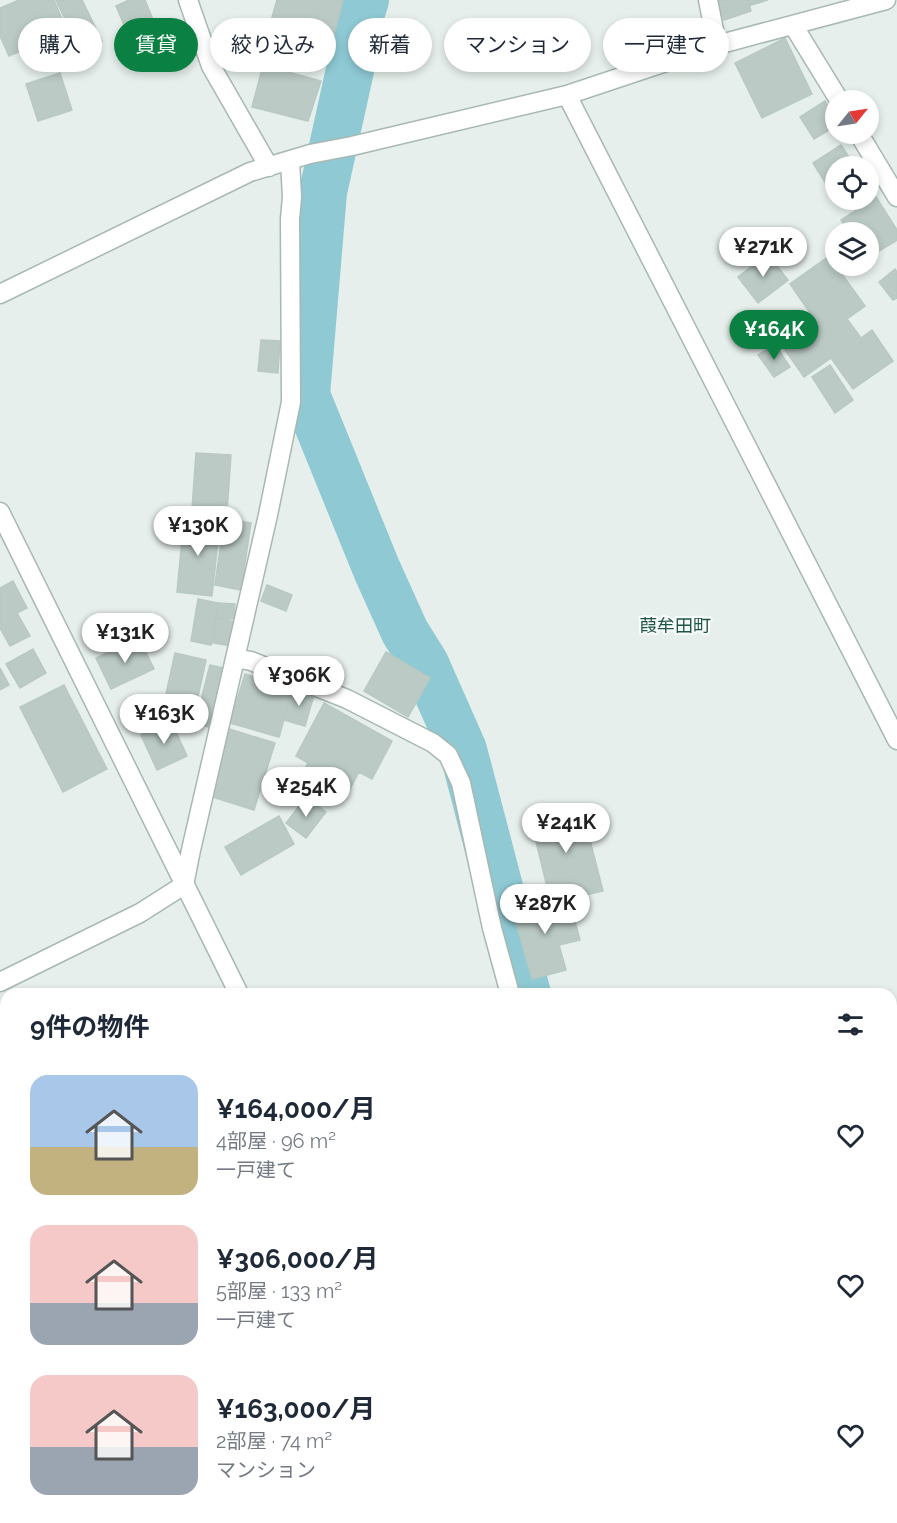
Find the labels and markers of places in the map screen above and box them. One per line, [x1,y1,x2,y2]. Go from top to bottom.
pin: ¥271K [721,227,805,278]
pin: ¥164K [732,310,816,361]
pin: ¥130K [156,506,240,557]
pin: ¥131K [83,613,167,664]
pin: ¥306K [257,656,341,707]
pin: ¥163K [122,694,206,745]
pin: ¥254K [264,767,348,818]
pin: ¥241K [524,803,608,854]
pin: ¥287K [503,884,587,935]

